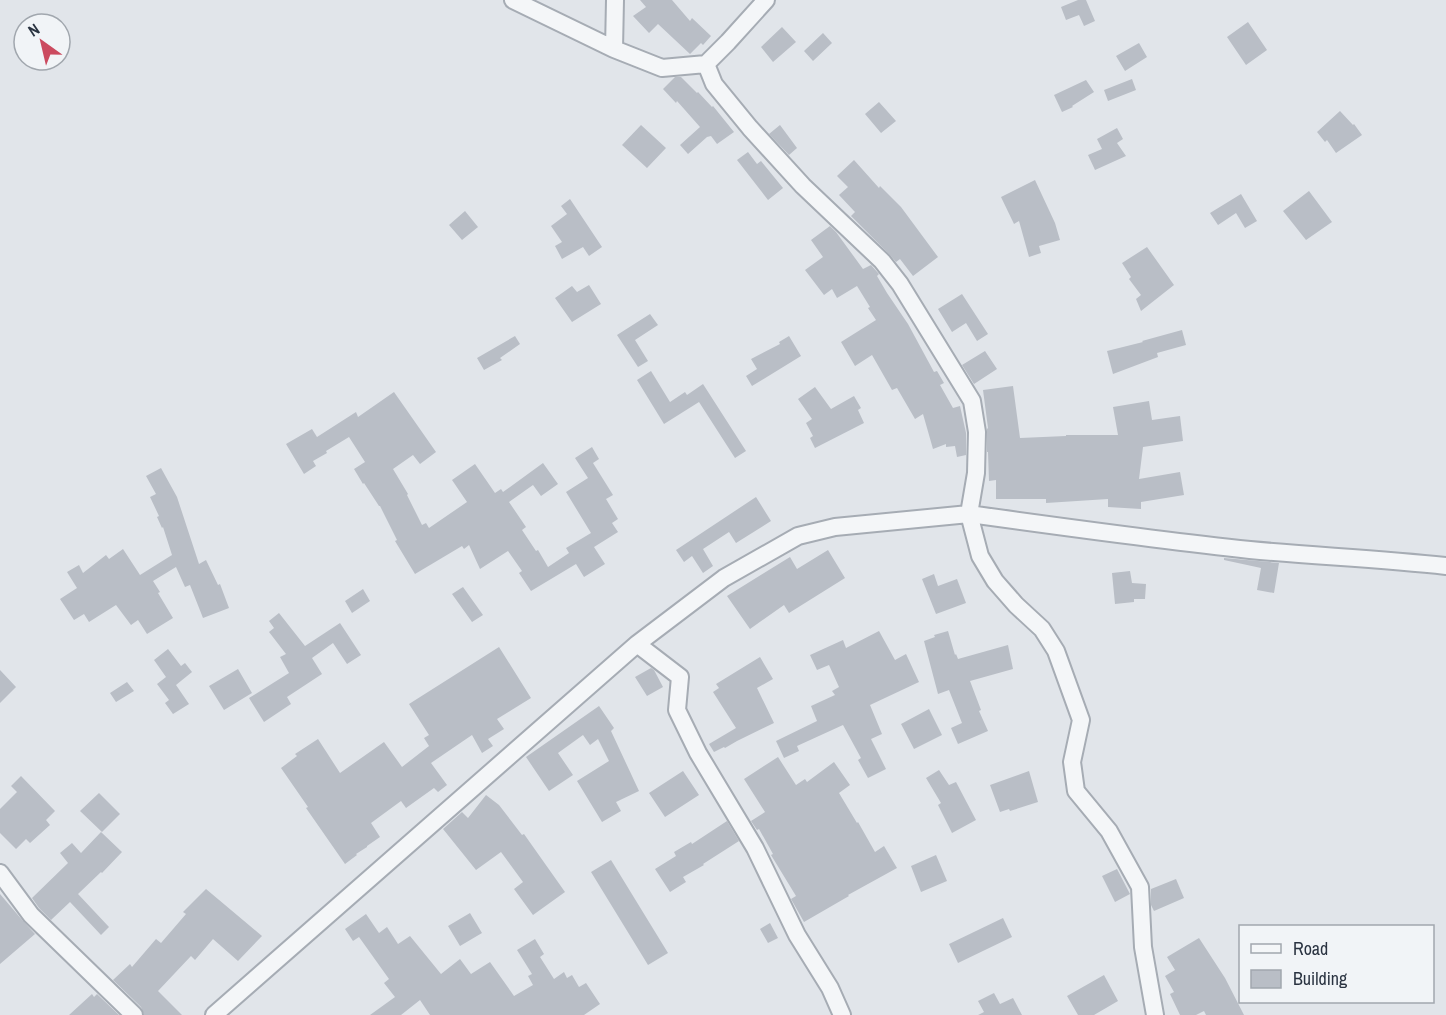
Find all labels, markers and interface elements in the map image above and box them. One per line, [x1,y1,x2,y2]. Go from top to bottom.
north arrow [12,12,72,72]
text: N [24,18,44,41]
legend [1239,925,1434,1003]
text: Road [1293,936,1328,961]
text: Building [1293,966,1348,991]

